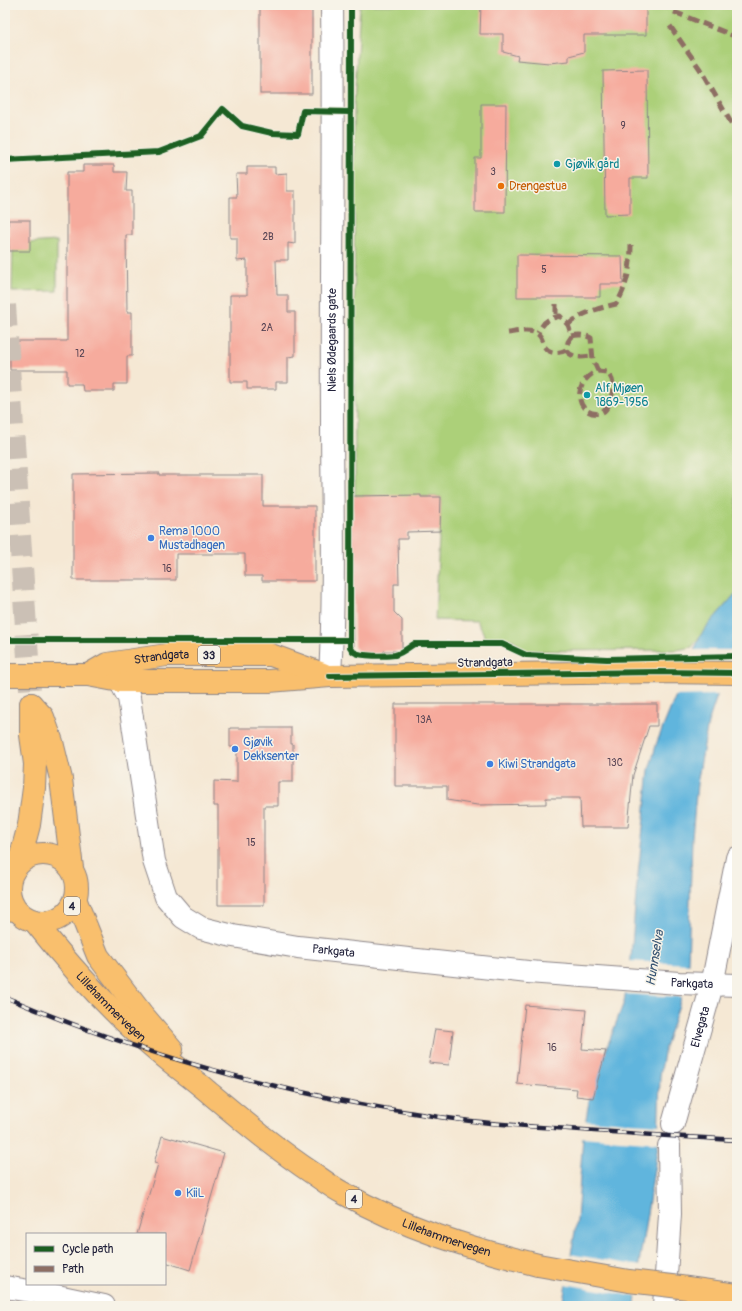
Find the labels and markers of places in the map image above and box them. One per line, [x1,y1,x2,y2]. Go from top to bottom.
place label: Gjøvik gård [565,157,620,172]
marker: Gjøvik gård [552,159,562,169]
place label: Drengestua [509,179,567,194]
marker: Drengestua [496,181,506,191]
place label: Alf Mjøen 1869-1956 [595,381,648,410]
marker: Alf Mjøen 1869-1956 [582,390,592,400]
place label: Rema 1000 Mustadhagen [159,524,225,553]
marker: Rema 1000 Mustadhagen [146,533,156,543]
place label: Gjøvik Dekksenter [243,735,300,764]
marker: Gjøvik Dekksenter [230,744,240,754]
place label: Kiwi Strandgata [498,757,576,772]
marker: Kiwi Strandgata [485,759,495,769]
place label: KiiL [186,1186,205,1201]
marker: KiiL [173,1188,183,1198]

